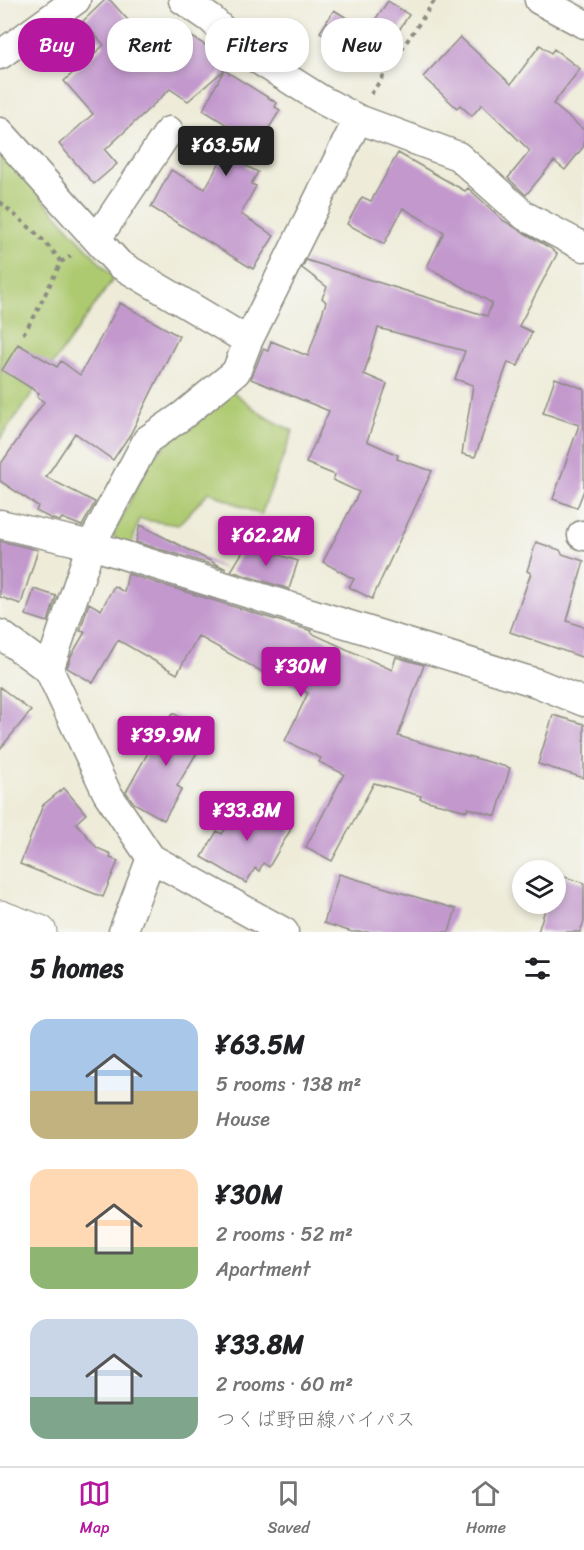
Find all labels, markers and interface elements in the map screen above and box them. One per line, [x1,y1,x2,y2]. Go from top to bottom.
chip: Buy [18,18,95,72]
chip: Rent [107,18,193,72]
chip: Filters [205,18,309,72]
chip: New [321,18,403,72]
pin: ¥63.5M [177,126,275,177]
text: ¥63.5M [192,128,260,163]
pin: ¥62.2M [217,516,315,567]
text: ¥62.2M [232,518,300,553]
pin: ¥30M [265,647,337,698]
text: ¥30M [275,649,327,684]
pin: ¥39.9M [117,716,215,767]
text: ¥39.9M [132,718,201,753]
pin: ¥33.8M [198,791,296,842]
text: ¥33.8M [213,793,281,828]
map controls [512,860,566,914]
button: layers [512,860,566,914]
text: 5 homes [30,945,123,991]
icon: filters [521,952,554,985]
text: ¥63.5M [216,1021,304,1067]
icon: home [78,1043,150,1115]
text: 5 rooms · 138 m² [216,1067,361,1102]
text: House [216,1102,270,1137]
text: ¥30M [216,1171,282,1217]
icon: home [78,1193,150,1265]
text: 2 rooms · 52 m² [216,1217,353,1252]
text: Apartment [216,1252,310,1287]
text: ¥33.8M [216,1321,304,1367]
icon: home [78,1343,150,1415]
text: 2 rooms · 60 m² [216,1367,353,1402]
text: つくば野田線バイパス [216,1402,416,1437]
tab: Map [78,1477,111,1542]
tab: Saved [267,1477,310,1542]
tab: Home [466,1477,506,1542]

